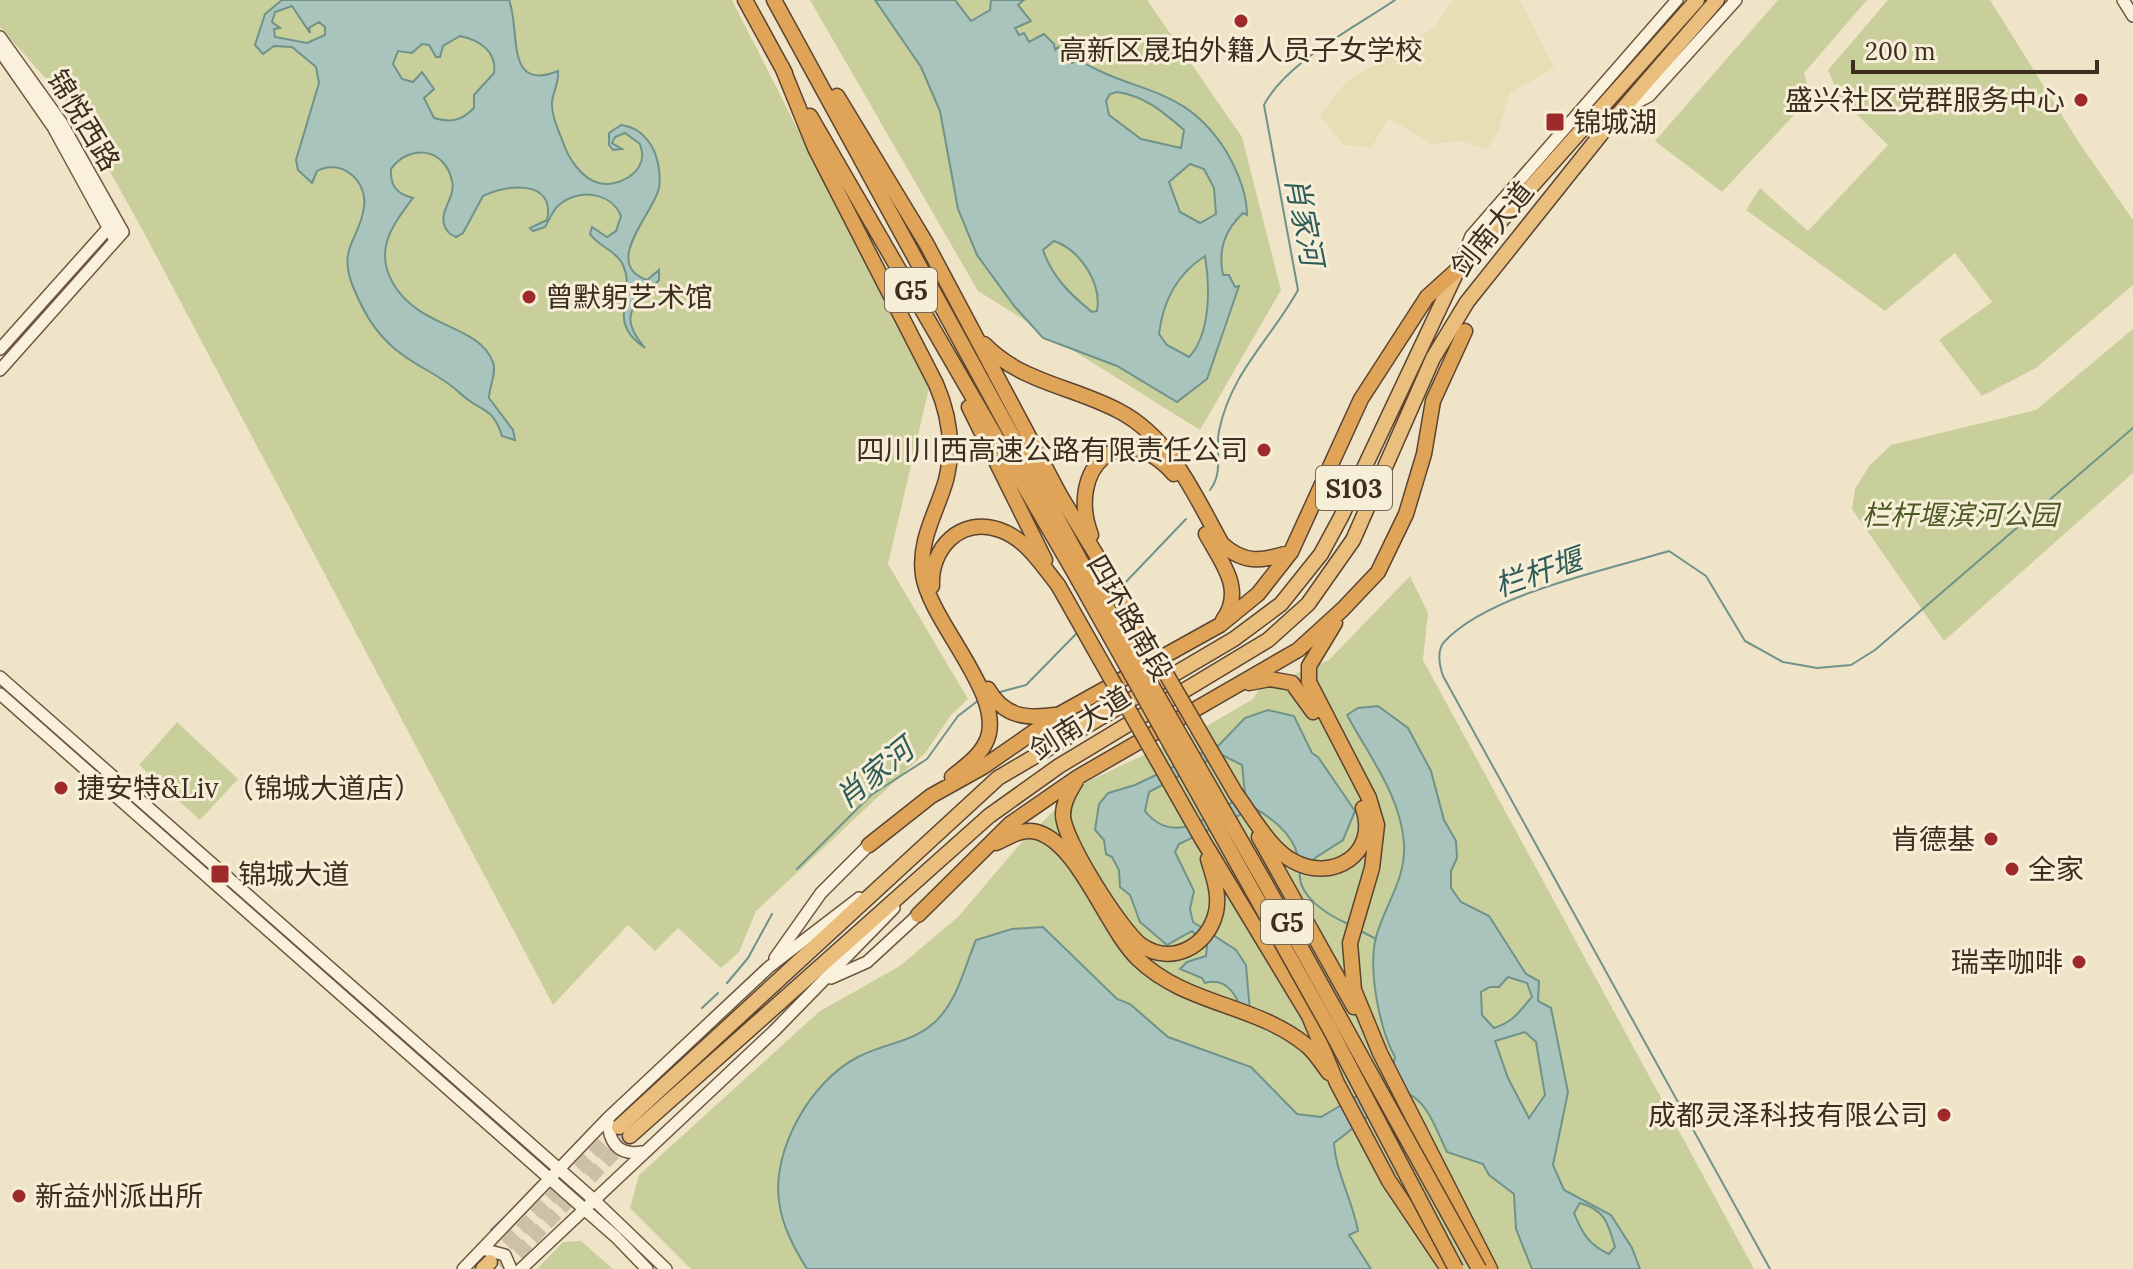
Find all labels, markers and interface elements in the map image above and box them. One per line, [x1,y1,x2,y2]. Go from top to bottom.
marker: 高新区晟珀外籍人员子女学校 [1232,12,1250,30]
scale bar [1853,24,2097,74]
place label: 高新区晟珀外籍人员子女学校 [1059,32,1423,68]
text: 200 m [1865,36,1935,67]
street label: 锦悦西路 [40,63,128,177]
place label: 盛兴社区党群服务中心 [1785,82,2065,118]
marker: 盛兴社区党群服务中心 [2072,91,2090,109]
place label: 锦城湖 [1573,104,1657,140]
marker: 锦城湖 [1544,111,1566,133]
water label: 肖家河 [1278,173,1333,274]
street label: 剑南大道 [1443,174,1541,284]
road number: G5 [885,268,937,312]
place label: 曾默躬艺术馆 [545,279,713,315]
marker: 曾默躬艺术馆 [520,288,538,306]
place label: 四川川西高速公路有限责任公司 [856,432,1248,468]
marker: 四川川西高速公路有限责任公司 [1255,441,1273,459]
road number: S103 [1316,466,1392,510]
park label: 栏杆堰滨河公园 [1862,497,2062,533]
water label: 栏杆堰 [1489,538,1591,605]
street label: 四环路南段 [1079,548,1181,688]
street label: 剑南大道 [1023,678,1137,768]
water label: 肖家河 [827,727,925,816]
place label: 捷安特&Liv （锦城大道店） [77,770,422,806]
marker: 捷安特&Liv （锦城大道店） [52,779,70,797]
place label: 肯德基 [1891,821,1975,857]
marker: 肯德基 [1982,830,2000,848]
place label: 全家 [2028,851,2084,887]
place label: 锦城大道 [238,856,350,892]
marker: 全家 [2003,860,2021,878]
marker: 锦城大道 [209,863,231,885]
road number: G5 [1261,900,1313,944]
place label: 瑞幸咖啡 [1951,944,2063,980]
marker: 瑞幸咖啡 [2070,953,2088,971]
place label: 成都灵泽科技有限公司 [1648,1097,1928,1133]
marker: 成都灵泽科技有限公司 [1935,1106,1953,1124]
place label: 新益州派出所 [35,1178,203,1214]
marker: 新益州派出所 [10,1187,28,1205]

